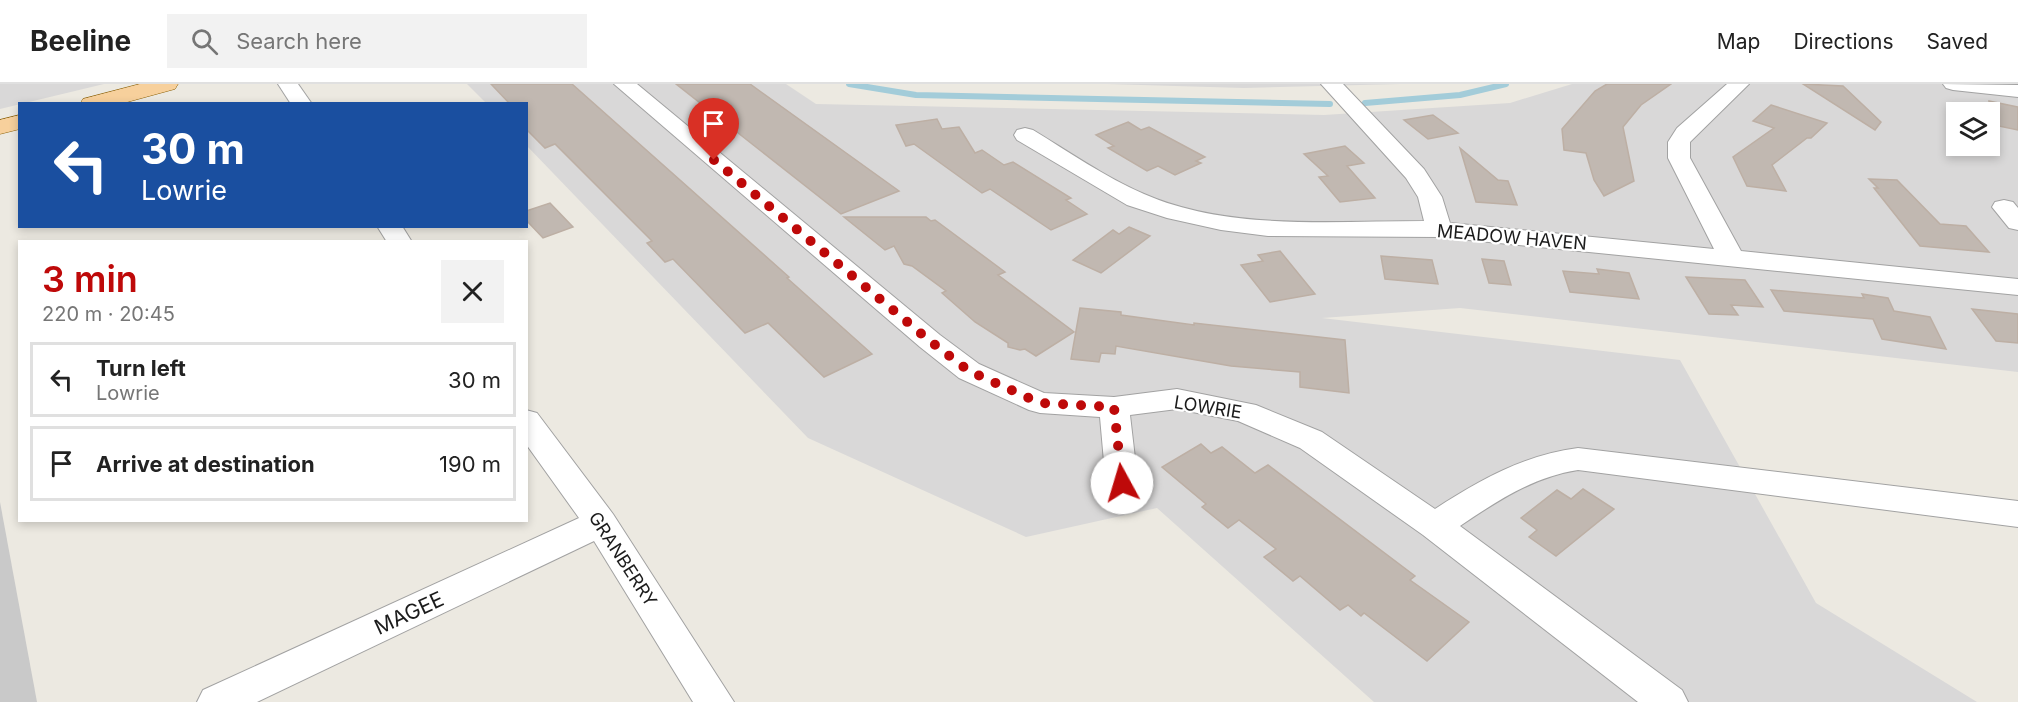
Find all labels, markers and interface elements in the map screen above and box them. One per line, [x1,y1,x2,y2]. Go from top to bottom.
search box [167,14,587,68]
text: Beeline [30,24,131,58]
icon: search [188,25,221,58]
text: Search here [236,28,362,54]
text: Map [1717,29,1760,54]
text: Directions [1793,29,1894,54]
text: Saved [1927,29,1988,54]
pin [688,98,739,160]
map controls [1946,102,2000,156]
button: layers [1946,102,2000,156]
icon: arrive [697,107,730,140]
text: 30 m [141,123,245,174]
icon: left [42,126,120,204]
text: Lowrie [141,174,227,207]
street label: MEADOW HAVEN [1436,220,1588,254]
text: 3 min [42,257,138,301]
button: close [441,260,504,323]
text: 220 m · 20:45 [42,302,175,326]
text: Turn left [96,355,186,381]
icon: left [45,363,78,396]
text: 30 m [448,367,501,393]
text: Lowrie [96,381,160,405]
street label: LOWRIE [1173,391,1243,423]
icon: arrive [45,447,78,480]
text: Arrive at destination [96,451,315,477]
text: 190 m [439,451,501,477]
position arrow [1090,451,1154,515]
street label: GRANBERRY [585,508,661,610]
street label: MAGEE [370,586,448,640]

